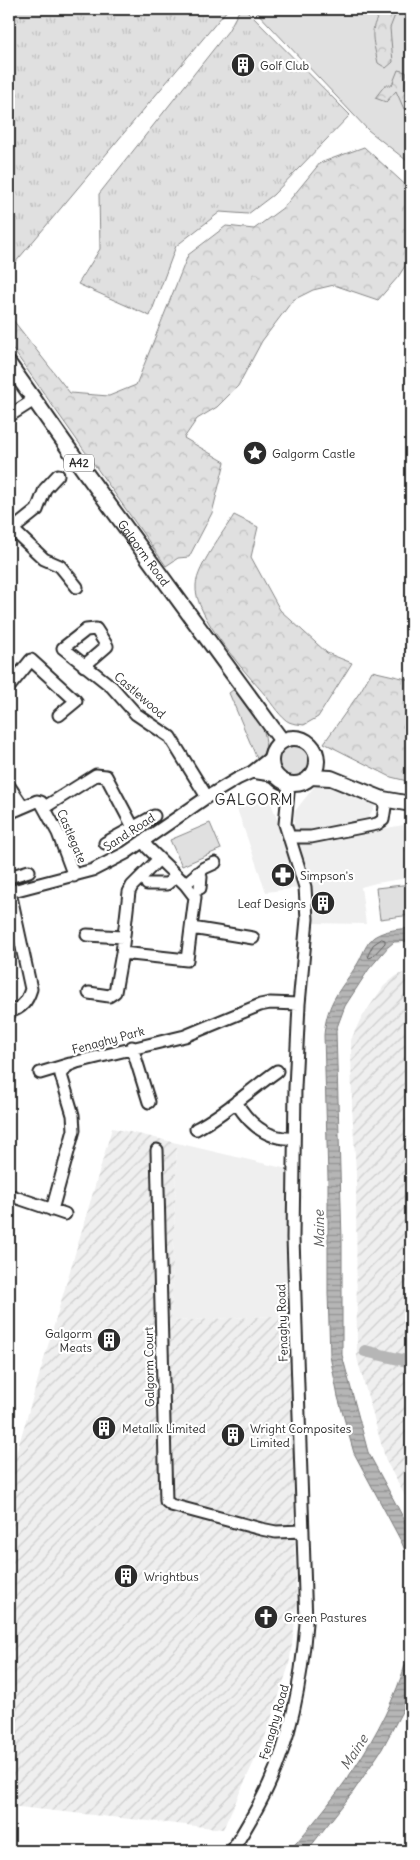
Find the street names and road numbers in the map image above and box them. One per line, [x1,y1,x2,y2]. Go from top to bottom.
road number: A42 [64,454,94,472]
street label: Galgorm Road [115,517,173,589]
street label: Castlewood [111,669,169,721]
street label: Castlegate [54,807,90,865]
street label: Sand Road [100,810,158,854]
street label: Fenaghy Park [70,1023,146,1057]
street label: Fenaghy Road [273,1284,291,1362]
street label: Galgorm Court [141,1327,157,1407]
street label: Fenaghy Road [256,1683,292,1761]

